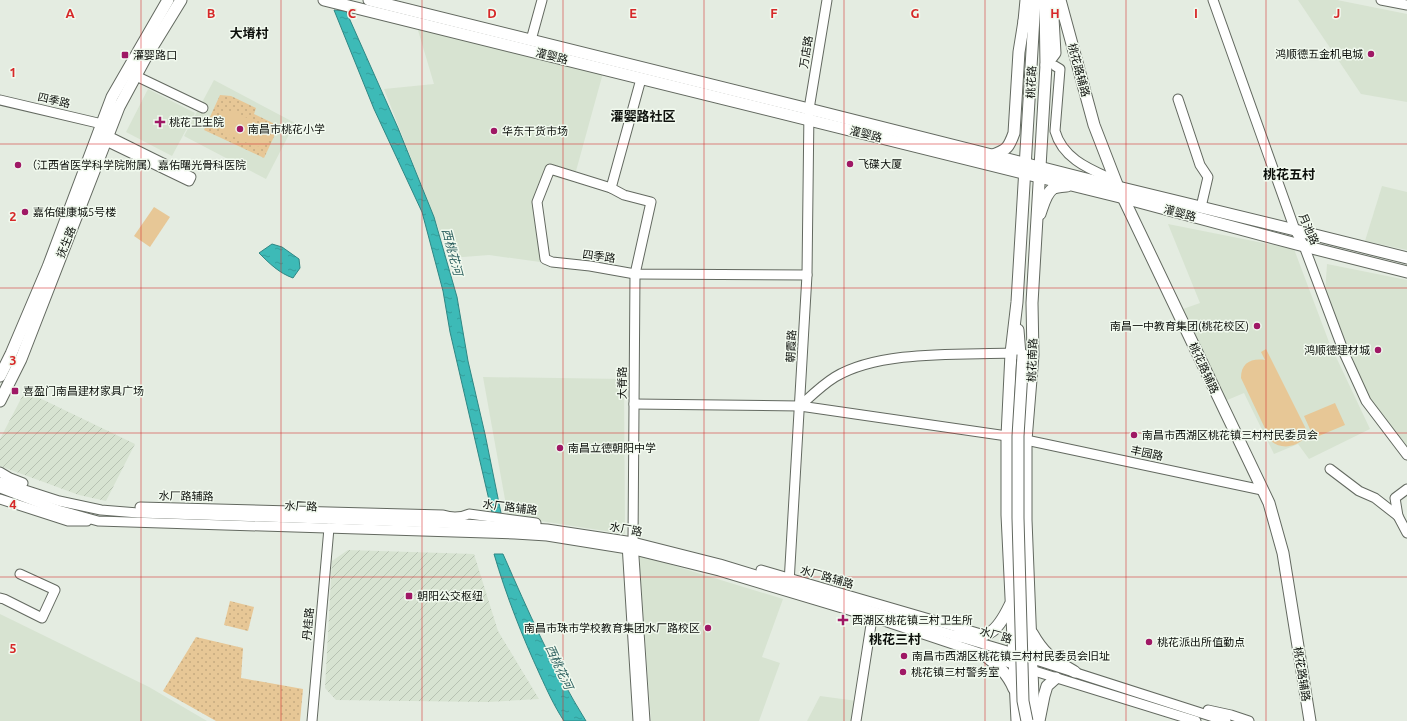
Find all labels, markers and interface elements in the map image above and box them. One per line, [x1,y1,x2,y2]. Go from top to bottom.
text: A [65,6,75,20]
text: B [207,6,216,20]
text: C [348,6,357,20]
text: D [487,6,497,20]
text: E [629,6,637,20]
text: F [770,6,778,20]
text: G [911,6,920,20]
text: H [1050,6,1060,20]
text: I [1194,6,1198,20]
text: J [1334,6,1340,20]
district label: 大塉村 [229,26,269,40]
street label: 万店路 [797,35,815,69]
street label: 桃花路辅路 [1066,42,1092,98]
street label: 灌婴路 [535,46,569,66]
place label: 鸿顺德五金机电城 [1275,48,1363,60]
place label: 灌婴路口 [133,49,177,61]
marker: 鸿顺德五金机电城 [1366,49,1376,59]
marker: 灌婴路口 [120,50,130,60]
text: 1 [9,65,17,79]
street label: 桃花路 [1024,65,1038,99]
street label: 四季路 [37,90,71,110]
district label: 灌婴路社区 [610,109,676,123]
marker: 桃花卫生院 [154,116,166,128]
place label: 桃花卫生院 [169,116,224,128]
place label: 南昌市桃花小学 [248,123,325,135]
marker: 南昌市桃花小学 [235,124,245,134]
street label: 灌婴路 [849,124,883,144]
place label: 华东干货市场 [502,125,568,137]
marker: 华东干货市场 [489,126,499,136]
place label: 飞碟大厦 [858,158,902,170]
place label: （江西省医学科学院附属）嘉佑曙光骨科医院 [26,159,246,171]
marker: 飞碟大厦 [845,159,855,169]
marker: （江西省医学科学院附属）嘉佑曙光骨科医院 [13,160,23,170]
district label: 桃花五村 [1263,167,1315,181]
street label: 灌婴路 [1163,203,1197,223]
place label: 嘉佑健康城5号楼 [33,206,116,218]
marker: 嘉佑健康城5号楼 [20,207,30,217]
text: 2 [9,209,17,223]
street label: 月池路 [1297,211,1321,247]
street label: 抚生路 [54,224,78,260]
water label: 西桃花河 [440,227,465,279]
street label: 四季路 [582,248,616,264]
place label: 南昌一中教育集团(桃花校区) [1110,320,1249,333]
marker: 南昌一中教育集团(桃花校区) [1252,321,1262,331]
street label: 朝霞路 [784,329,798,363]
street label: 桃花南路 [1025,338,1039,382]
street label: 桃花路辅路 [1187,341,1221,395]
place label: 鸿顺德建材城 [1304,344,1370,356]
marker: 鸿顺德建材城 [1373,345,1383,355]
text: 3 [9,353,17,367]
street label: 大脊路 [616,367,628,400]
place label: 喜盈门南昌建材家具广场 [23,385,144,397]
marker: 喜盈门南昌建材家具广场 [10,386,20,396]
place label: 南昌市西湖区桃花镇三村村民委员会 [1142,429,1318,441]
marker: 南昌市西湖区桃花镇三村村民委员会 [1129,430,1139,440]
place label: 南昌立德朝阳中学 [568,442,656,454]
marker: 南昌立德朝阳中学 [555,443,565,453]
street label: 丰园路 [1130,444,1164,462]
street label: 水厂路辅路 [158,490,214,502]
text: 4 [9,497,17,511]
street label: 水厂路辅路 [482,498,538,516]
street label: 水厂路 [284,499,318,513]
street label: 水厂路 [609,520,643,538]
street label: 水厂路辅路 [799,564,855,590]
place label: 朝阳公交枢纽 [417,590,483,602]
marker: 朝阳公交枢纽 [404,591,414,601]
street label: 丹桂路 [301,607,315,641]
marker: 西湖区桃花镇三村卫生所 [837,614,849,626]
place label: 西湖区桃花镇三村卫生所 [852,614,973,626]
place label: 南昌市珠市学校教育集团水厂路校区 [524,622,700,634]
marker: 南昌市珠市学校教育集团水厂路校区 [703,623,713,633]
street label: 水厂路 [978,625,1014,645]
district label: 桃花三村 [869,632,921,646]
place label: 桃花派出所值勤点 [1157,636,1245,648]
marker: 桃花派出所值勤点 [1144,637,1154,647]
text: 5 [9,641,17,655]
water label: 西桃花河 [543,642,576,693]
street label: 桃花路辅路 [1292,646,1312,702]
place label: 南昌市西湖区桃花镇三村村民委员会旧址 [912,650,1110,662]
marker: 南昌市西湖区桃花镇三村村民委员会旧址 [899,651,909,661]
place label: 桃花镇三村警务室 [911,666,999,678]
marker: 桃花镇三村警务室 [898,667,908,677]

